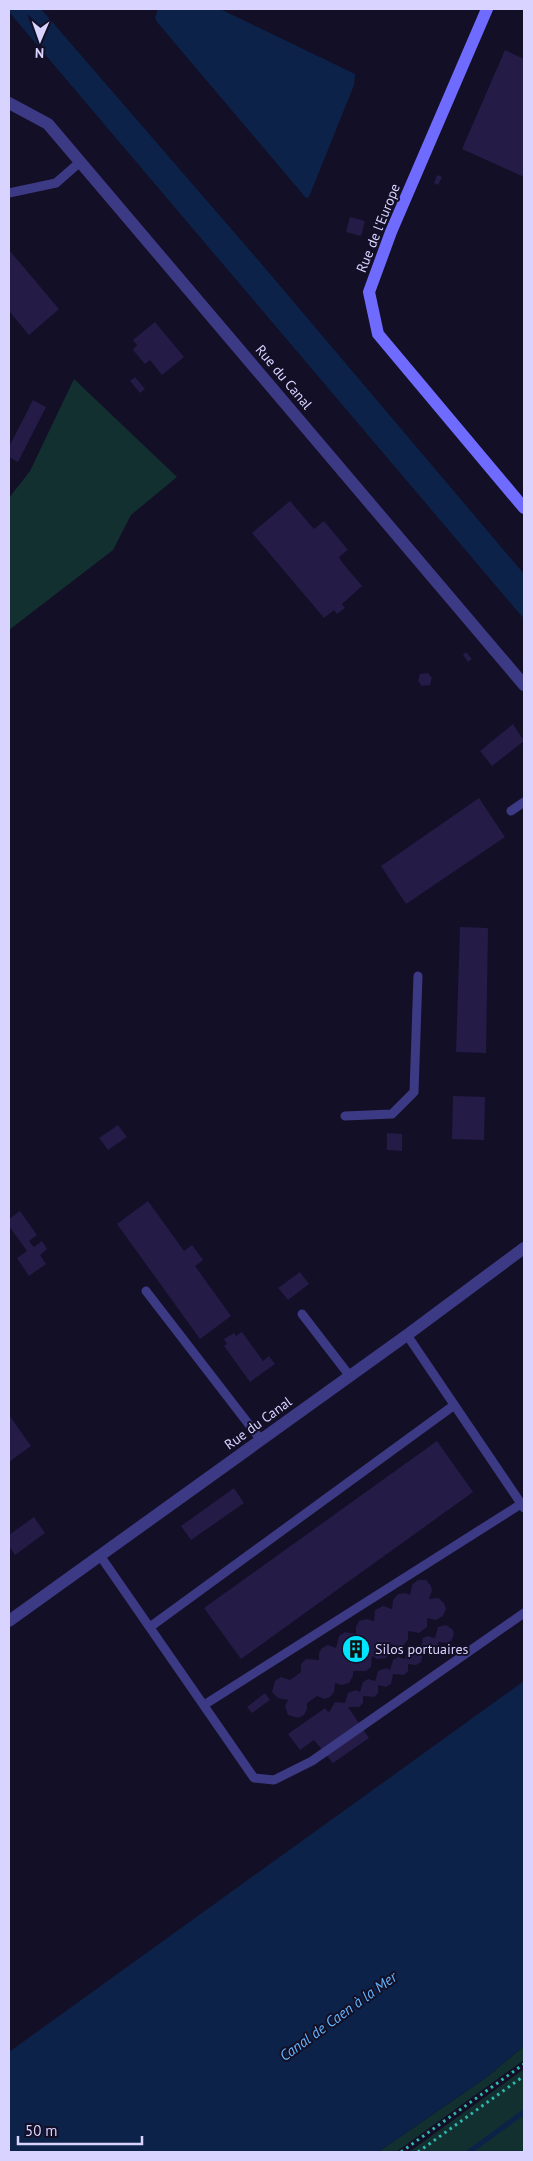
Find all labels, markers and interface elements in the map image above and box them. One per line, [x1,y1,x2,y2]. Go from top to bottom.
north arrow [15,15,65,65]
text: N [35,44,44,62]
street label: Rue de l'Europe [352,181,404,275]
street label: Rue du Canal [252,341,316,413]
street label: Rue du Canal [221,1393,295,1453]
building icon: Silos portuaires [341,1634,371,1664]
place label: Silos portuaires [375,1640,469,1658]
water label: Canal de Caen à la Mer [276,1966,401,2065]
scale bar [18,2114,141,2146]
text: 50 m [25,2121,58,2140]

